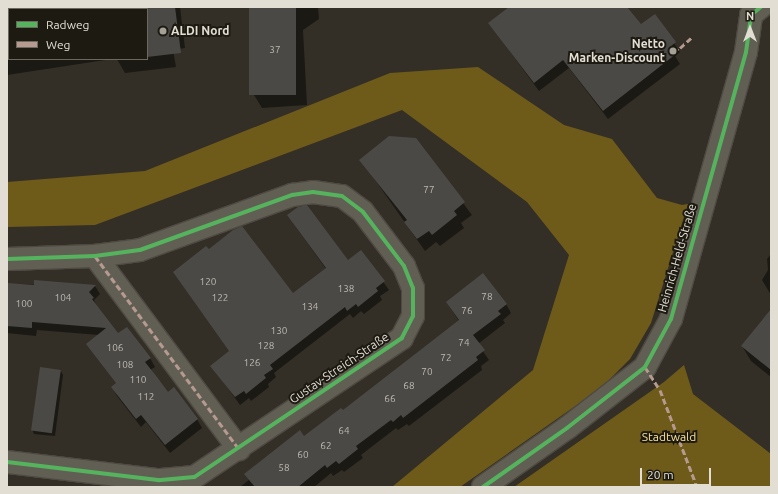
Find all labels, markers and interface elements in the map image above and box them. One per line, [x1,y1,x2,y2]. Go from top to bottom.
legend [8,8,148,60]
north arrow [730,8,770,48]
text: N [746,10,754,22]
text: Radweg [46,18,89,31]
place label: ALDI Nord [171,24,229,38]
marker: ALDI Nord [158,26,168,36]
place label: Netto Marken-Discount [569,37,665,65]
text: Weg [46,38,70,51]
house number: 37 [269,44,281,56]
marker: Netto Marken-Discount [668,46,678,56]
house number: 77 [423,184,435,196]
street label: Heinrich-Held-Straße [655,202,699,314]
house number: 120 [200,276,216,288]
house number: 138 [338,283,354,295]
house number: 78 [481,291,493,303]
house number: 104 [55,292,71,304]
house number: 122 [212,292,228,304]
house number: 100 [16,298,32,310]
house number: 134 [302,301,318,313]
house number: 76 [461,305,473,317]
house number: 130 [271,325,287,337]
street label: Gustav-Streich-Straße [287,329,391,407]
house number: 74 [458,337,470,349]
house number: 128 [258,340,274,352]
house number: 106 [107,342,123,354]
house number: 72 [440,352,452,364]
house number: 126 [244,357,260,369]
house number: 108 [117,359,133,371]
house number: 70 [421,366,433,378]
house number: 110 [130,374,146,386]
house number: 68 [403,380,415,392]
house number: 112 [138,391,154,403]
house number: 66 [384,393,396,405]
house number: 64 [338,425,350,437]
park label: Stadtwald [642,430,696,444]
house number: 62 [320,440,332,452]
house number: 60 [297,449,309,461]
scale bar [642,460,713,486]
house number: 58 [278,462,290,474]
text: 20 m [647,468,674,481]

